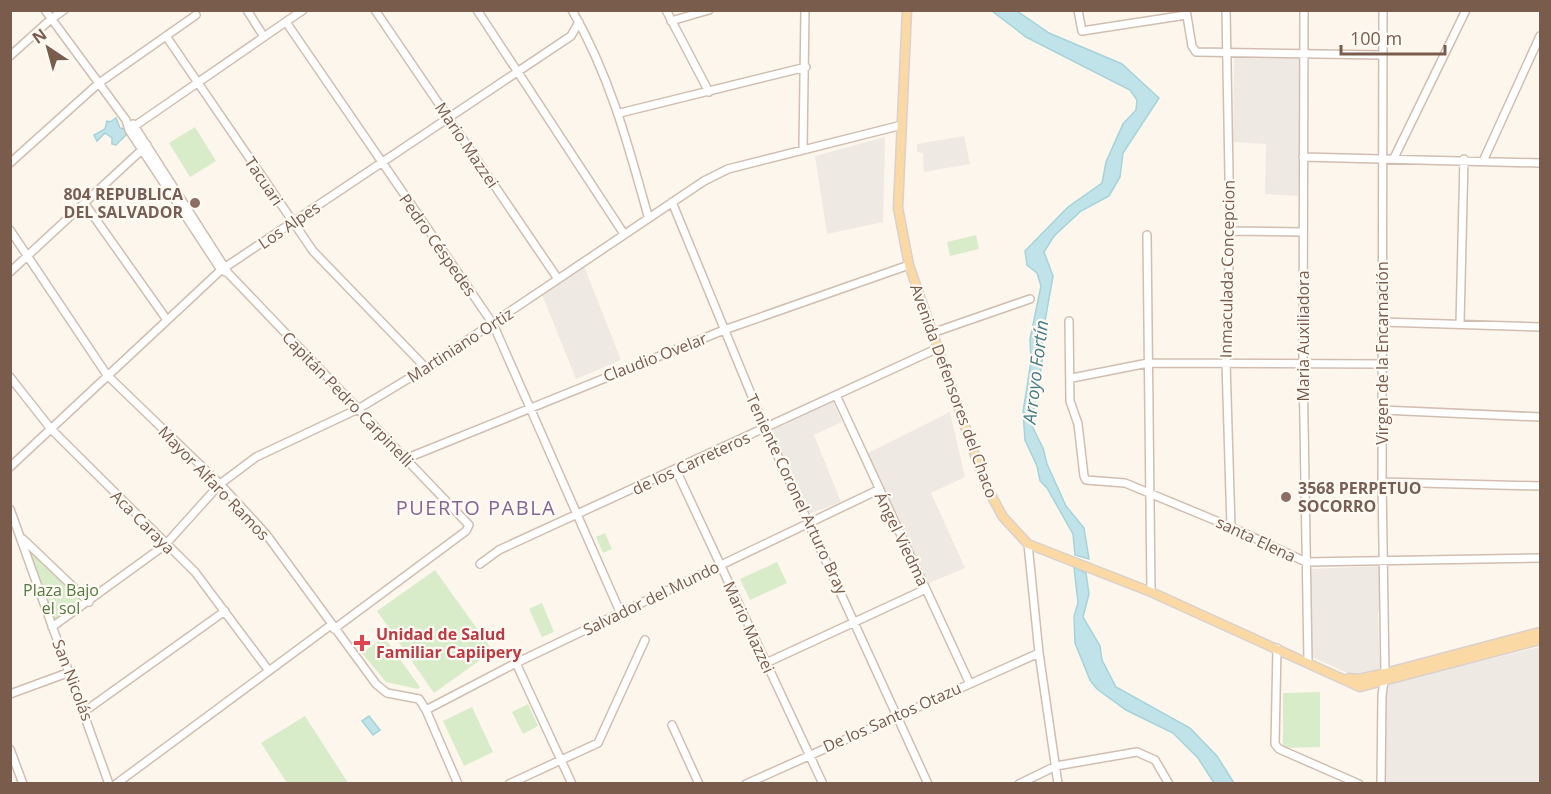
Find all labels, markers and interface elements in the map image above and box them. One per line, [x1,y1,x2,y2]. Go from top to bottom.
north arrow [18,18,78,78]
scale bar [1341,18,1444,56]
text: N [27,23,51,49]
text: 100 m [1350,26,1402,50]
street label: Mario Mazzei [430,98,504,192]
street label: Tacuari [240,152,288,210]
street label: Inmaculada Concepcion [1214,180,1240,358]
place label: 804 REPUBLICA DEL SALVADOR [63,183,184,223]
street label: Pedro Céspedes [394,189,482,301]
marker: 804 REPUBLICA DEL SALVADOR [188,196,202,210]
street label: Los Alpes [254,196,324,254]
street label: Virgen de la Encarnación [1371,261,1393,445]
street label: Maria Auxiliadora [1292,270,1314,402]
street label: Avenida Defensores del Chaco [905,281,1003,501]
street label: Martiniano Ortiz [403,303,517,387]
water label: Arroyo Fortín [1017,319,1053,427]
street label: Capitán Pedro Carpinelli [277,327,419,471]
street label: Claudio Ovelar [600,327,710,387]
street label: Teniente Coronel Arturo Bray [741,390,854,599]
street label: Mayor Alfaro Ramos [154,421,274,545]
street label: de los Carreteros [628,426,754,500]
place label: 3568 PERPETUO SOCORRO [1298,477,1421,517]
street label: Aca Caraya [106,485,180,559]
street label: Ángel Viedma [870,488,934,590]
marker: 3568 PERPETUO SOCORRO [1279,490,1293,504]
district label: PUERTO PABLA [396,494,556,521]
street label: santa Elena [1213,511,1299,567]
street label: Salvador del Mundo [579,555,723,641]
street label: Mario Mazzei [718,578,780,676]
park label: Plaza Bajo el sol [23,579,99,619]
place label: Unidad de Salud Familiar Capiipery [376,623,522,663]
marker: Unidad de Salud Familiar Capiipery [353,634,371,652]
street label: San Nicolás [47,636,99,724]
street label: De los Santos Otazu [819,677,965,757]

